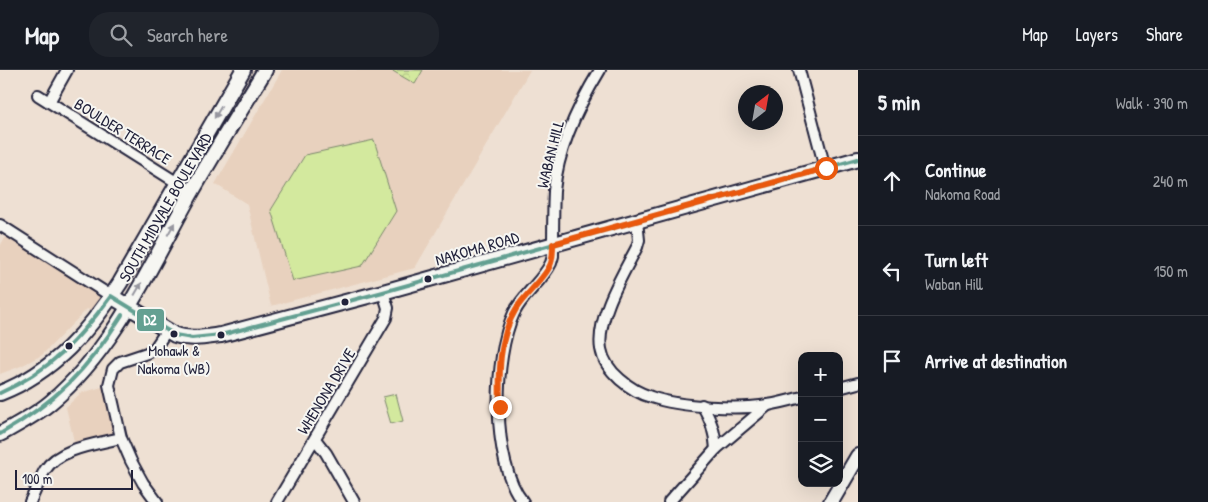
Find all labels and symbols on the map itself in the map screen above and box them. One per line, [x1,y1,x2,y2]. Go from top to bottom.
north arrow [738,85,783,130]
street label: BOULDER TERRACE [70,92,176,170]
one-way arrow [213,105,222,118]
street label: WABAN HILL [531,118,569,190]
street label: SOUTH MIDVALE BOULEVARD [113,128,217,285]
route start [815,157,838,180]
one-way arrow [167,222,176,235]
street label: NAKOMA ROAD [433,225,522,270]
unlabelled marker [423,274,433,284]
one-way arrow [133,282,142,295]
unlabelled marker [340,297,350,307]
line badge: D2 [136,308,165,332]
text: D2 [143,310,157,329]
marker: Mohawk & Nakoma (WB) [169,329,179,339]
unlabelled marker [216,330,226,340]
place label: Mohawk & Nakoma (WB) [138,340,210,379]
unlabelled marker [64,341,74,351]
street label: WHENONA DRIVE [292,344,360,438]
route end [489,396,512,419]
scale bar [15,467,132,490]

